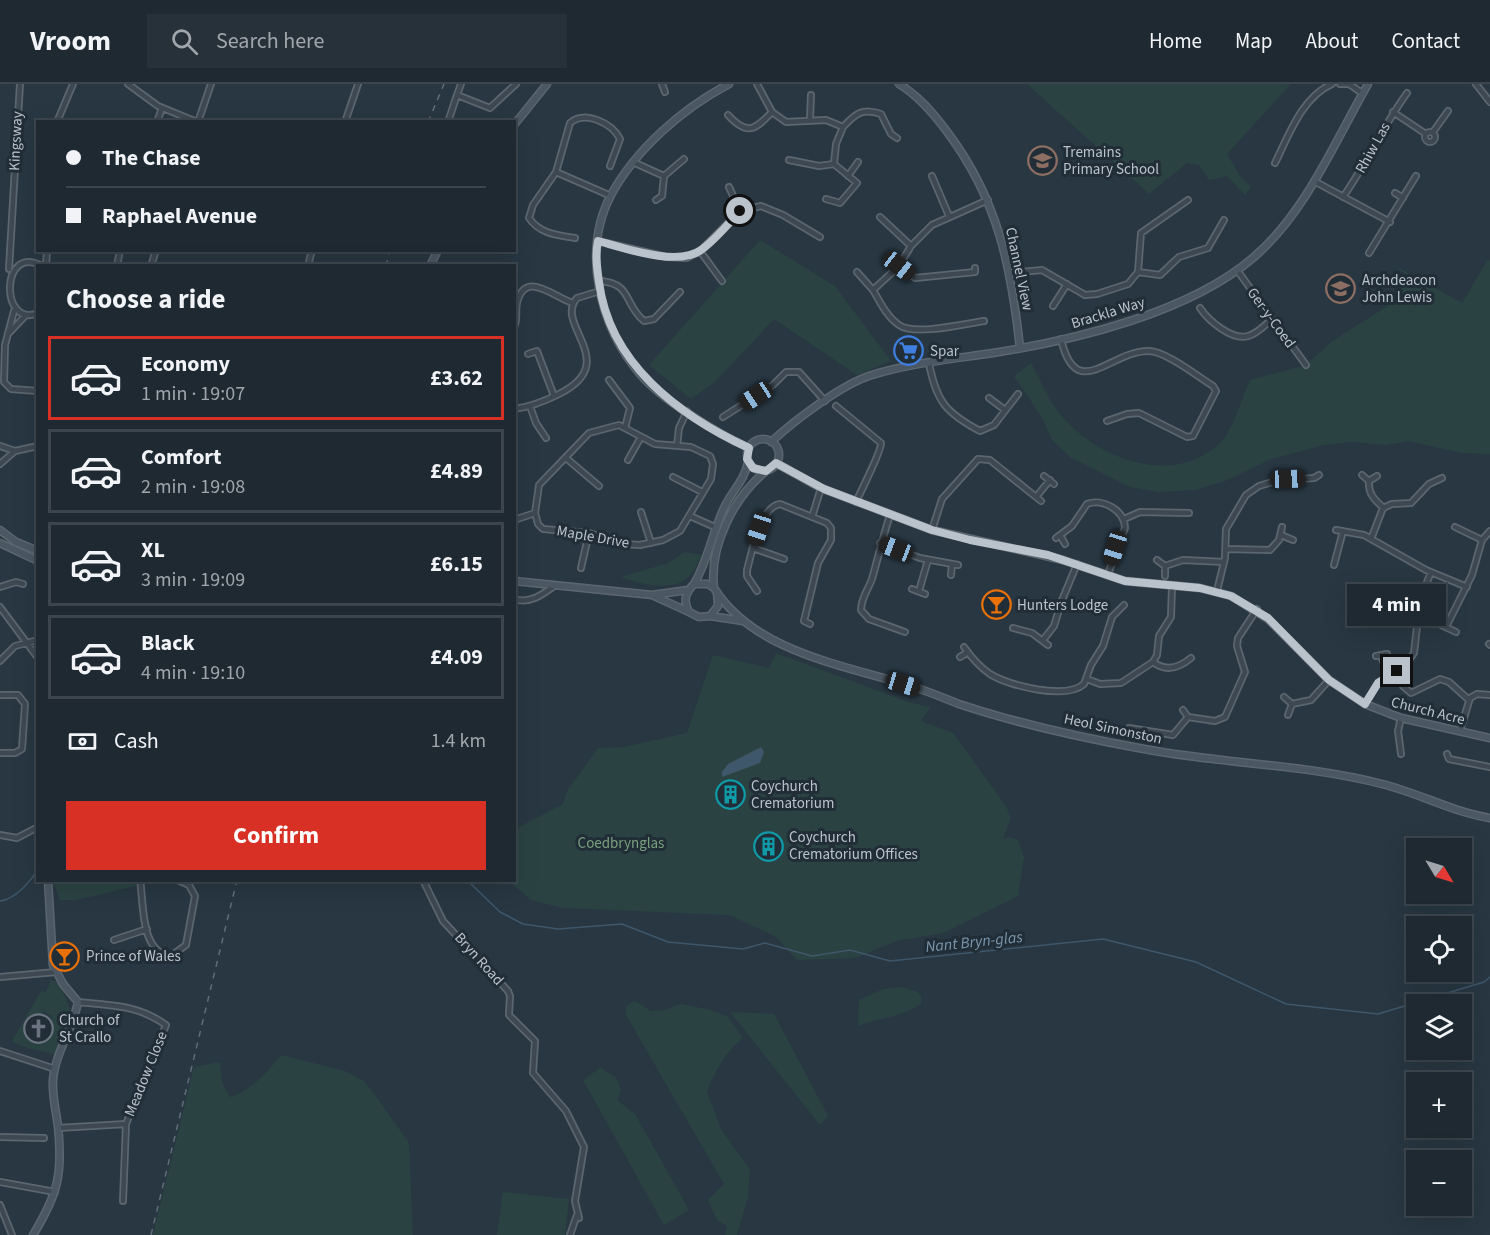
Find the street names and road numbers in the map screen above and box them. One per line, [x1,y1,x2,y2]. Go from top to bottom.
street label: Kingsway [4,111,28,171]
street label: Rhiw Las [1350,119,1396,177]
street label: Channel View [1000,225,1038,313]
street label: Ger-y-Coed [1242,283,1300,353]
street label: Brackla Way [1069,292,1147,334]
street label: Maple Drive [555,520,631,554]
street label: Church Acre [1389,692,1467,730]
street label: Heol Simonston [1062,708,1164,750]
street label: Bryn Road [450,928,508,990]
street label: Meadow Close [119,1028,173,1120]

